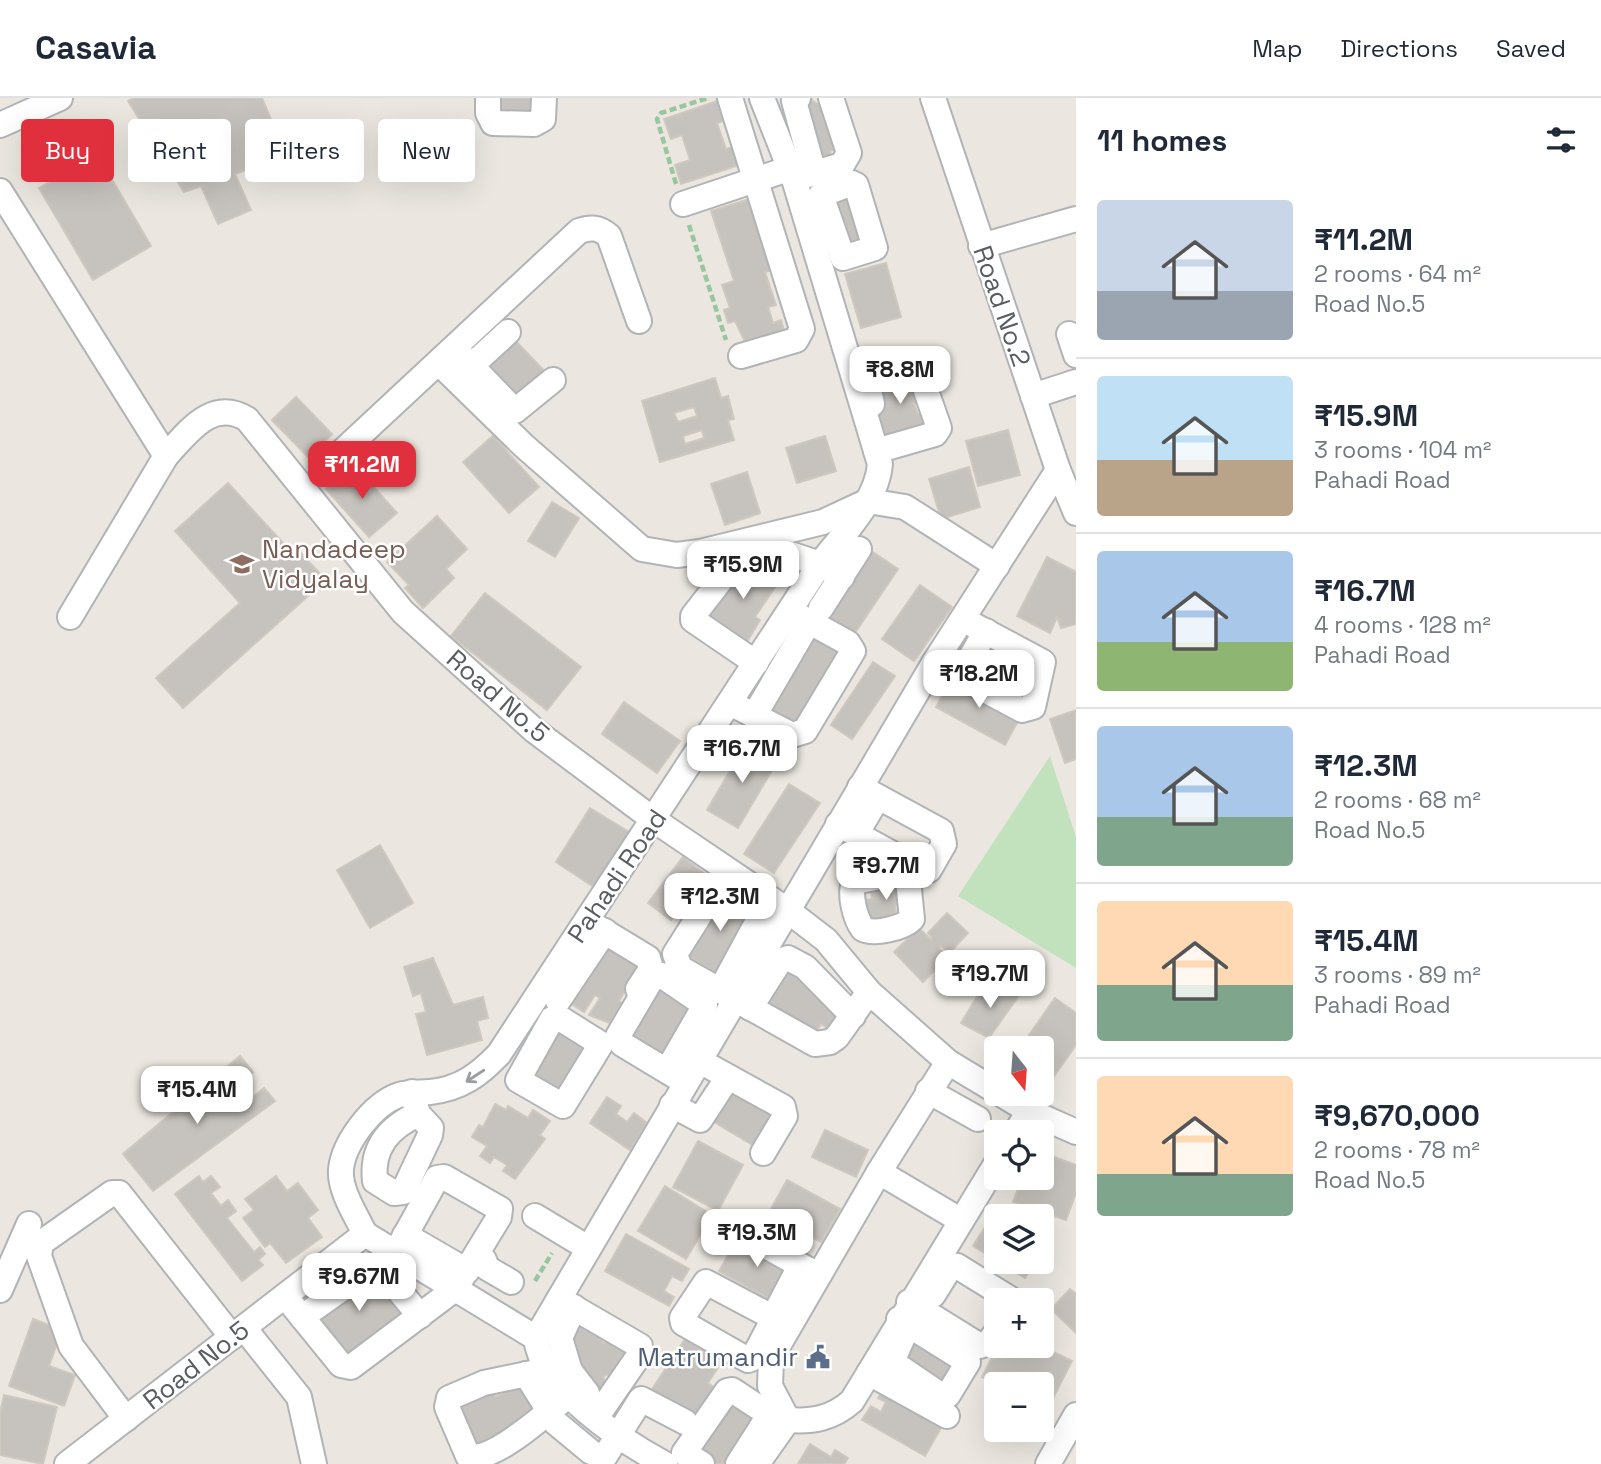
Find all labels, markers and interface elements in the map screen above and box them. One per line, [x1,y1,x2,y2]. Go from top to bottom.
text: Casavia [35,27,156,69]
text: Map [1252,33,1302,64]
text: Directions [1340,33,1458,64]
text: Saved [1496,33,1566,64]
chip: Buy [21,119,114,182]
chip: Rent [128,119,231,182]
chip: Filters [245,119,364,182]
chip: New [378,119,475,182]
text: 11 homes [1097,121,1227,160]
icon: filters [1542,121,1580,159]
text: ₹11.2M [1314,220,1413,259]
icon: home [1153,228,1237,312]
street label: Road No.2 [965,241,1039,371]
text: 2 rooms · 64 m² [1314,259,1481,289]
text: Road No.5 [1314,289,1425,319]
pin: ₹8.8M [851,346,949,406]
text: ₹8.8M [865,354,935,384]
text: ₹15.9M [1314,396,1418,435]
icon: home [1153,404,1237,488]
text: 3 rooms · 104 m² [1314,435,1491,465]
pin: ₹11.2M [305,442,419,501]
text: ₹11.2M [324,449,400,479]
text: Pahadi Road [1314,465,1451,495]
place label: Nandadeep Vidyalay [262,532,406,596]
pin: ₹15.9M [686,542,800,601]
text: ₹15.9M [703,549,783,579]
school or university icon: Nandadeep Vidyalay [228,550,256,578]
text: ₹16.7M [1314,571,1416,610]
icon: home [1153,579,1237,663]
text: 4 rooms · 128 m² [1314,610,1491,640]
text: Pahadi Road [1314,640,1451,670]
street label: Road No.5 [439,642,557,750]
pin: ₹18.2M [922,650,1036,710]
text: ₹18.2M [939,658,1019,688]
pin: ₹16.7M [685,726,799,785]
text: ₹16.7M [703,733,781,763]
text: ₹12.3M [1314,746,1418,785]
icon: home [1153,754,1237,838]
text: 2 rooms · 68 m² [1314,785,1481,815]
street label: Pahadi Road [560,802,674,950]
text: Road No.5 [1314,815,1425,845]
pin: ₹9.7M [837,842,935,902]
text: ₹9.7M [852,850,920,880]
pin: ₹12.3M [663,874,777,933]
text: ₹12.3M [680,881,760,911]
text: ₹15.4M [1314,921,1419,960]
icon: home [1153,929,1237,1013]
pin: ₹19.7M [933,950,1047,1010]
text: ₹19.7M [951,958,1029,988]
text: 3 rooms · 89 m² [1314,960,1481,990]
text: Pahadi Road [1314,990,1451,1020]
north arrow [984,1036,1054,1106]
map controls [984,1036,1054,1442]
pin: ₹15.4M [140,1066,254,1126]
one-way arrow [466,1068,485,1083]
text: ₹15.4M [157,1074,237,1104]
text: ₹9,670,000 [1314,1096,1480,1135]
icon: home [1153,1104,1237,1188]
button: locate [984,1120,1054,1190]
text: 2 rooms · 78 m² [1314,1135,1480,1165]
text: Road No.5 [1314,1165,1425,1195]
button: layers [984,1204,1054,1274]
pin: ₹19.3M [700,1210,814,1269]
text: ₹19.3M [717,1217,797,1247]
pin: ₹9.67M [302,1254,416,1313]
text: ₹9.67M [318,1261,400,1291]
button: + [984,1288,1054,1358]
street label: Road No.5 [136,1313,256,1417]
place label: Matrumandir [638,1340,798,1374]
public building icon: Matrumandir [804,1343,832,1371]
button: − [984,1372,1054,1442]

